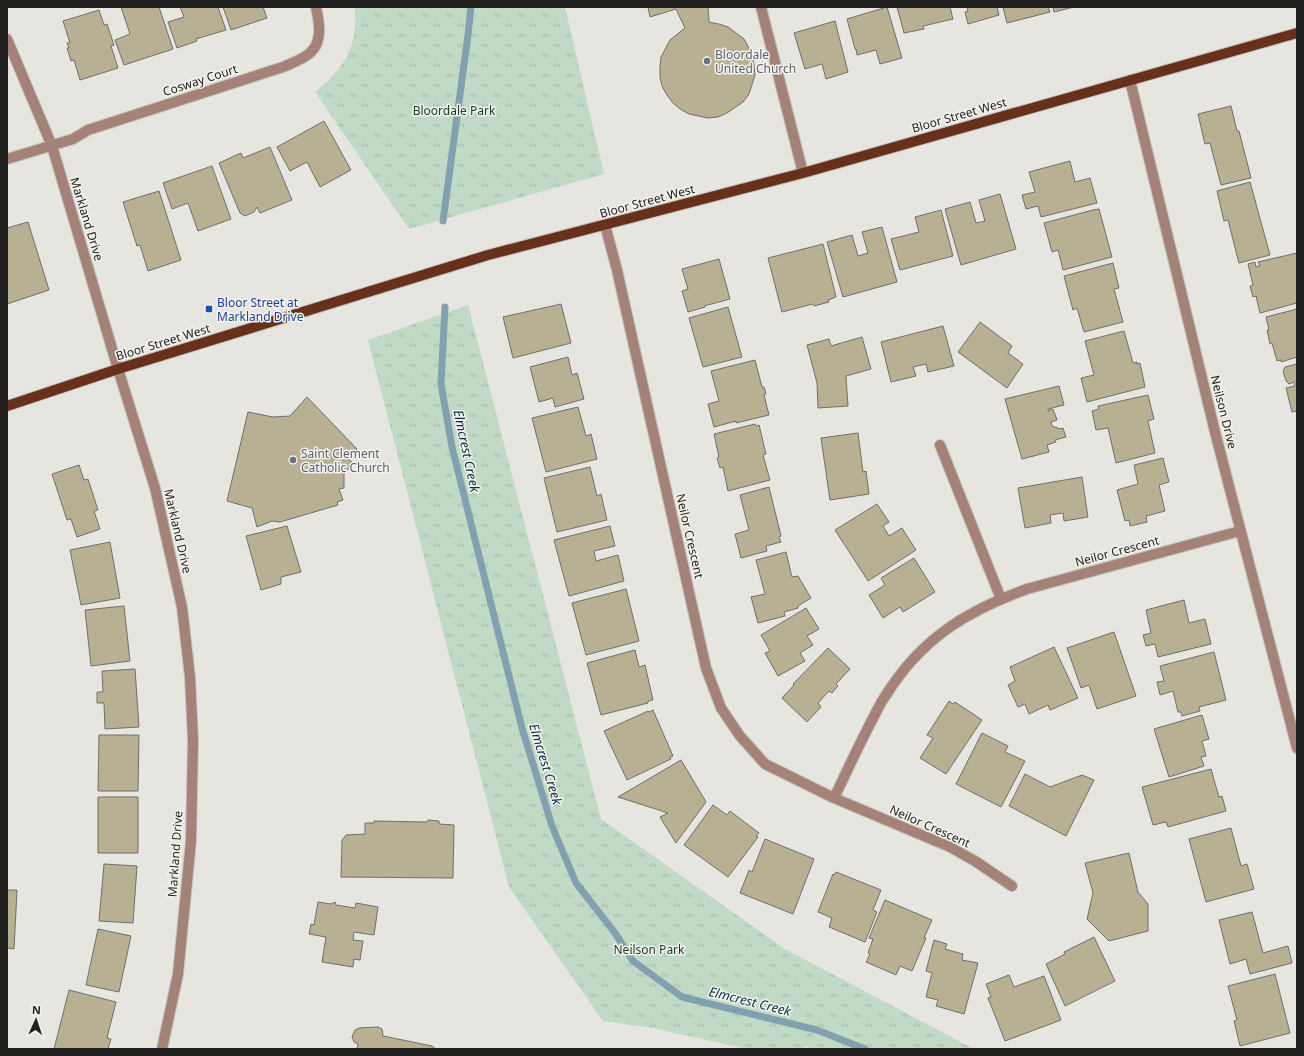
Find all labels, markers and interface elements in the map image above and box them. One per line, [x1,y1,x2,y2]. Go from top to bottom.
place label: Bloordale United Church [715,46,796,77]
marker: Bloordale United Church [702,56,712,66]
street label: Cosway Court [160,60,240,100]
street label: Bloor Street West [910,93,1009,137]
park label: Bloordale Park [413,102,496,119]
street label: Markland Drive [66,175,108,263]
street label: Bloor Street West [598,180,697,222]
place label: Bloor Street at Markland Drive [217,294,304,325]
marker: Bloor Street at Markland Drive [204,304,214,314]
street label: Bloor Street West [114,319,213,364]
street label: Neilson Drive [1207,373,1241,451]
water label: Elmcrest Creek [449,408,485,494]
place label: Saint Clement Catholic Church [301,445,390,476]
marker: Saint Clement Catholic Church [288,455,298,465]
street label: Markland Drive [160,487,196,575]
street label: Neilor Crescent [672,492,708,581]
street label: Neilor Crescent [1073,531,1162,570]
water label: Elmcrest Creek [525,721,567,807]
street label: Neilor Crescent [887,801,974,852]
street label: Markland Drive [164,810,187,898]
park label: Neilson Park [614,941,685,958]
water label: Elmcrest Creek [707,982,793,1020]
north arrow [16,1000,56,1040]
text: N [32,1002,41,1017]

